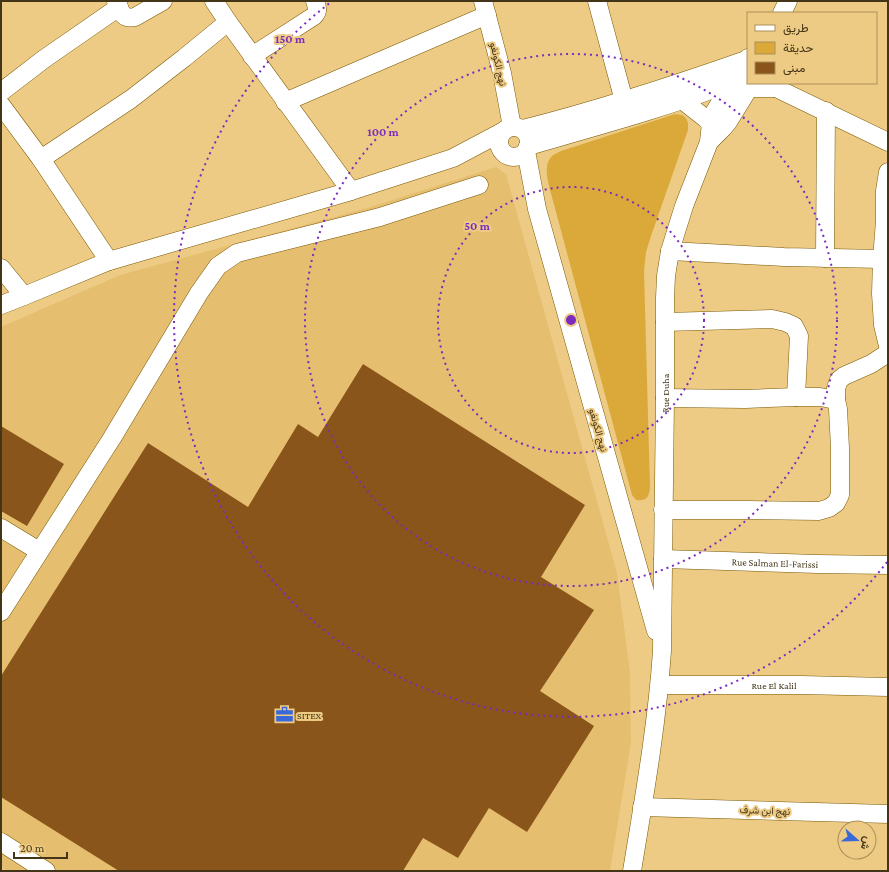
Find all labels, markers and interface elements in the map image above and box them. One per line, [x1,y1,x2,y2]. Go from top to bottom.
legend [747,12,877,84]
text: طريق [783,21,809,36]
text: 150 m [275,32,306,46]
street label: نهج الكونغو [487,41,509,87]
text: حديقة [783,41,813,55]
text: مبنى [783,61,805,76]
text: 100 m [367,125,400,139]
text: 50 m [464,219,491,233]
centre of rings [564,313,578,327]
street label: Rue Duha [660,373,671,413]
street label: نهج الكونغو [586,407,610,453]
street label: Rue Salman El-Farissi [731,556,819,570]
street label: Rue El Kalil [751,680,797,691]
office icon: SITEX [274,705,294,725]
place label: SITEX [297,710,321,721]
street label: نهج ابن شرف [739,804,791,818]
north arrow [837,820,877,860]
scale bar [14,834,67,860]
text: ش [858,835,874,852]
text: 20 m [20,841,45,855]

